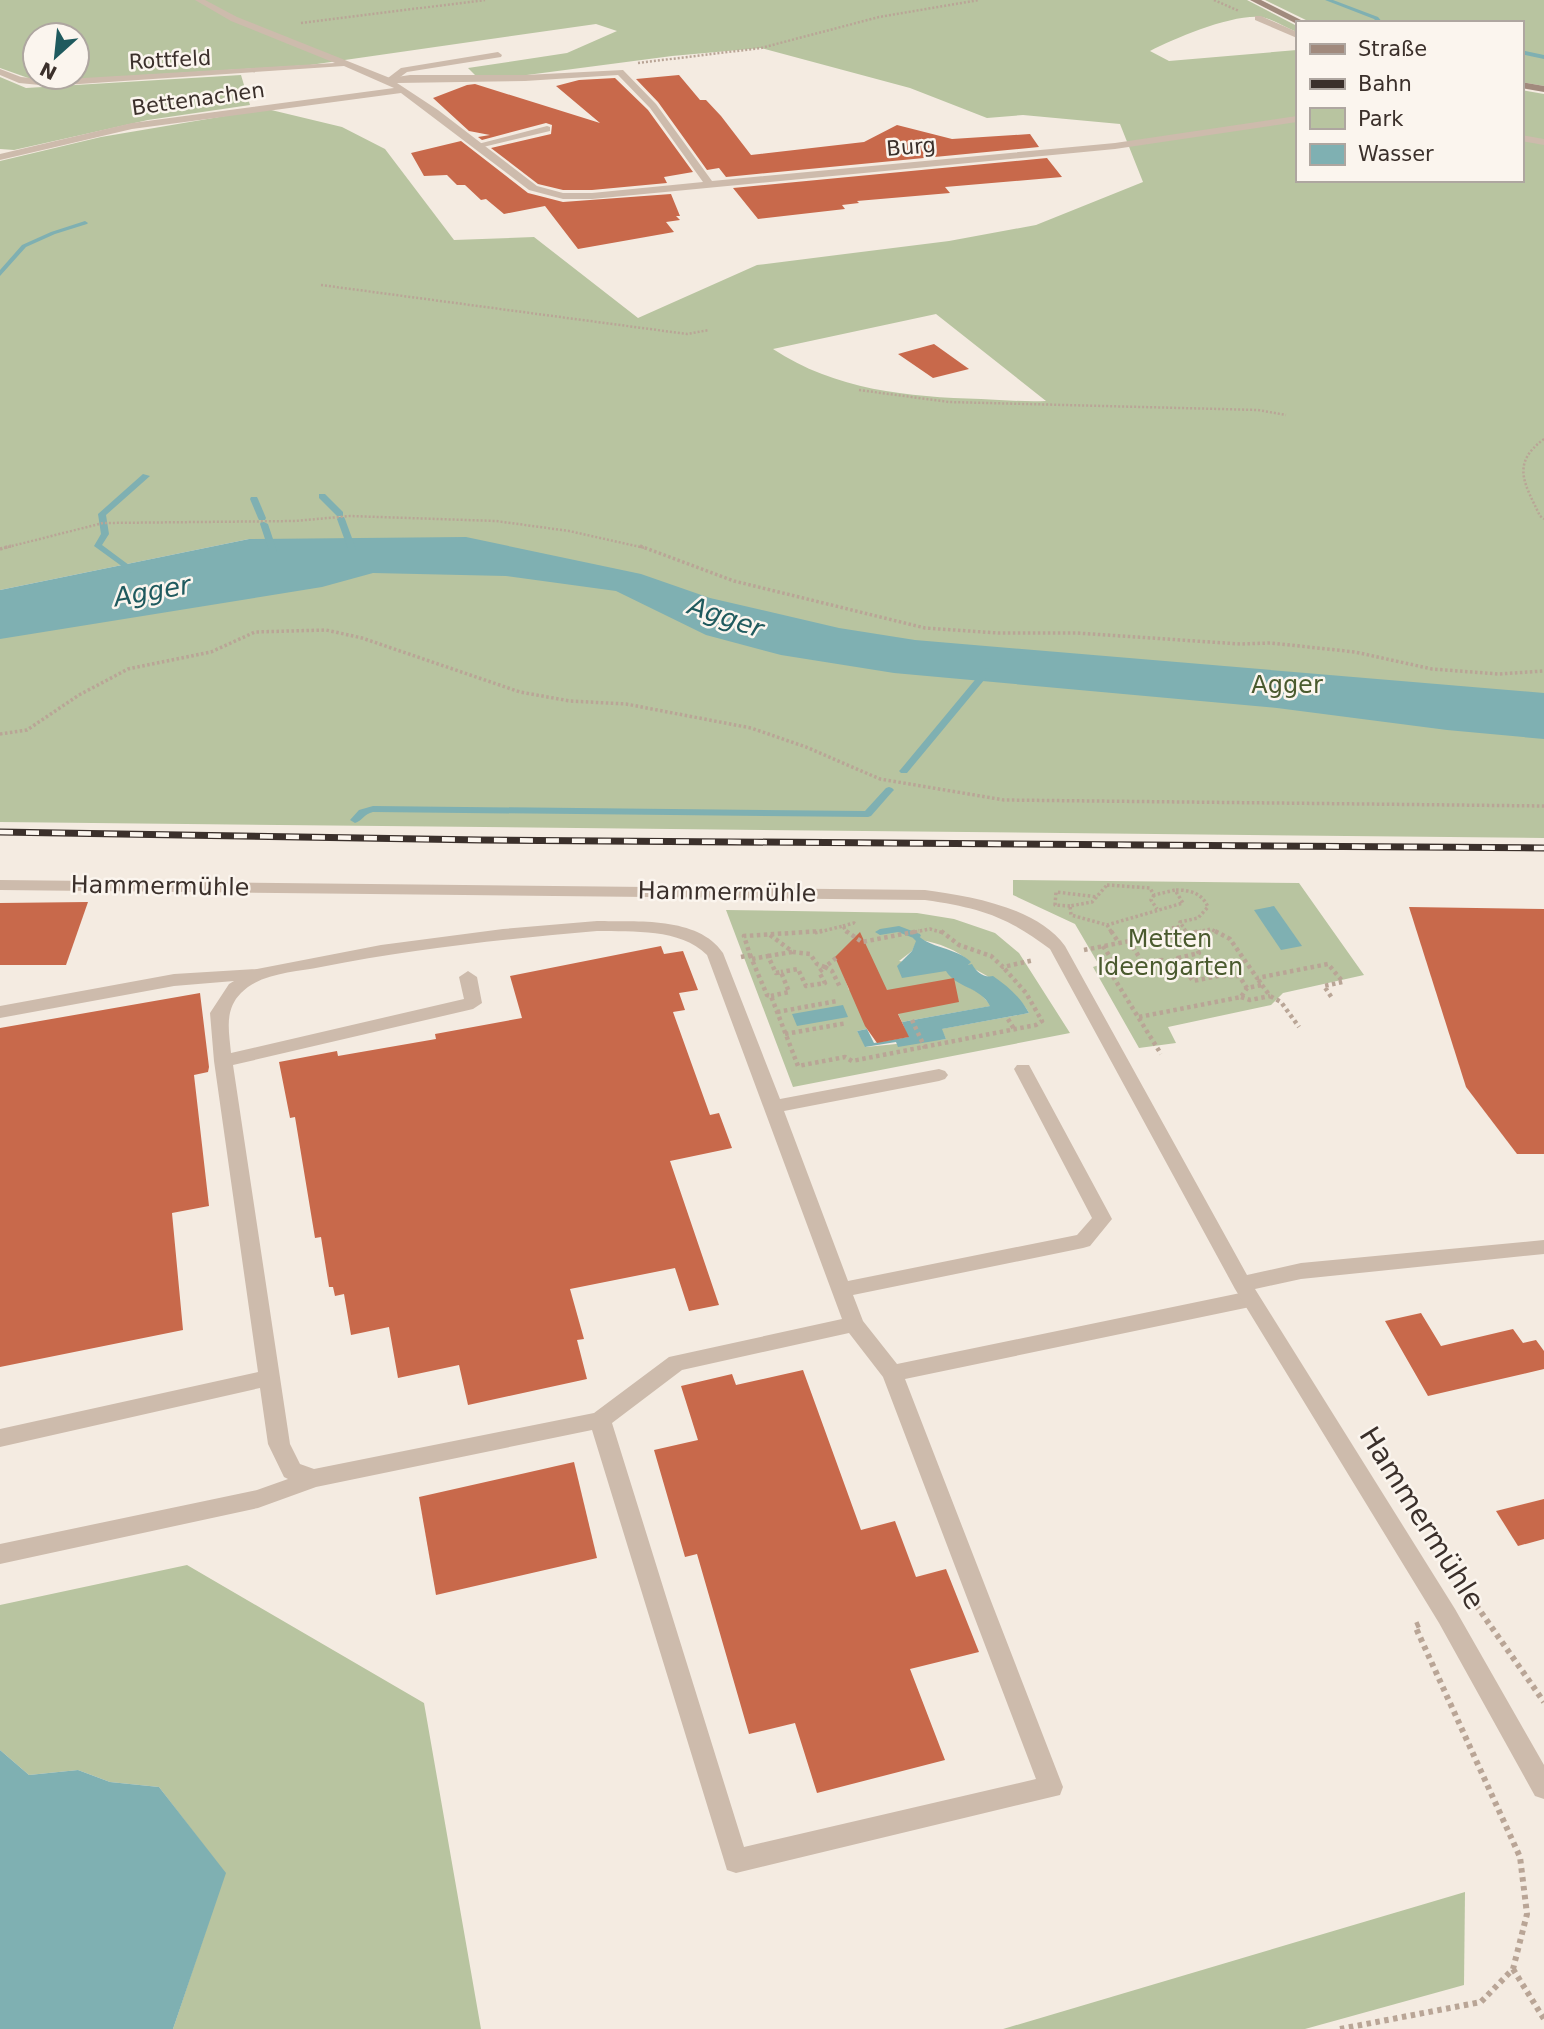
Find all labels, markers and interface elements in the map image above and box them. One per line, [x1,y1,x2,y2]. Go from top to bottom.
north arrow [21,21,91,91]
legend [1296,21,1523,182]
text: Straße [1358,37,1427,61]
street label: Rottfeld [128,46,212,74]
text: N [36,58,60,85]
text: Bahn [1358,72,1412,96]
street label: Bettenachen [130,78,266,120]
text: Park [1358,107,1404,131]
street label: Burg [885,133,937,161]
text: Wasser [1358,142,1434,166]
water label: Agger [109,569,195,613]
water label: Agger [683,590,770,645]
park label: Agger [1251,671,1323,699]
street label: Hammermühle [70,870,250,902]
street label: Hammermühle [637,876,817,908]
park label: Metten Ideengarten [1097,925,1243,981]
street label: Hammermühle [1353,1421,1491,1615]

